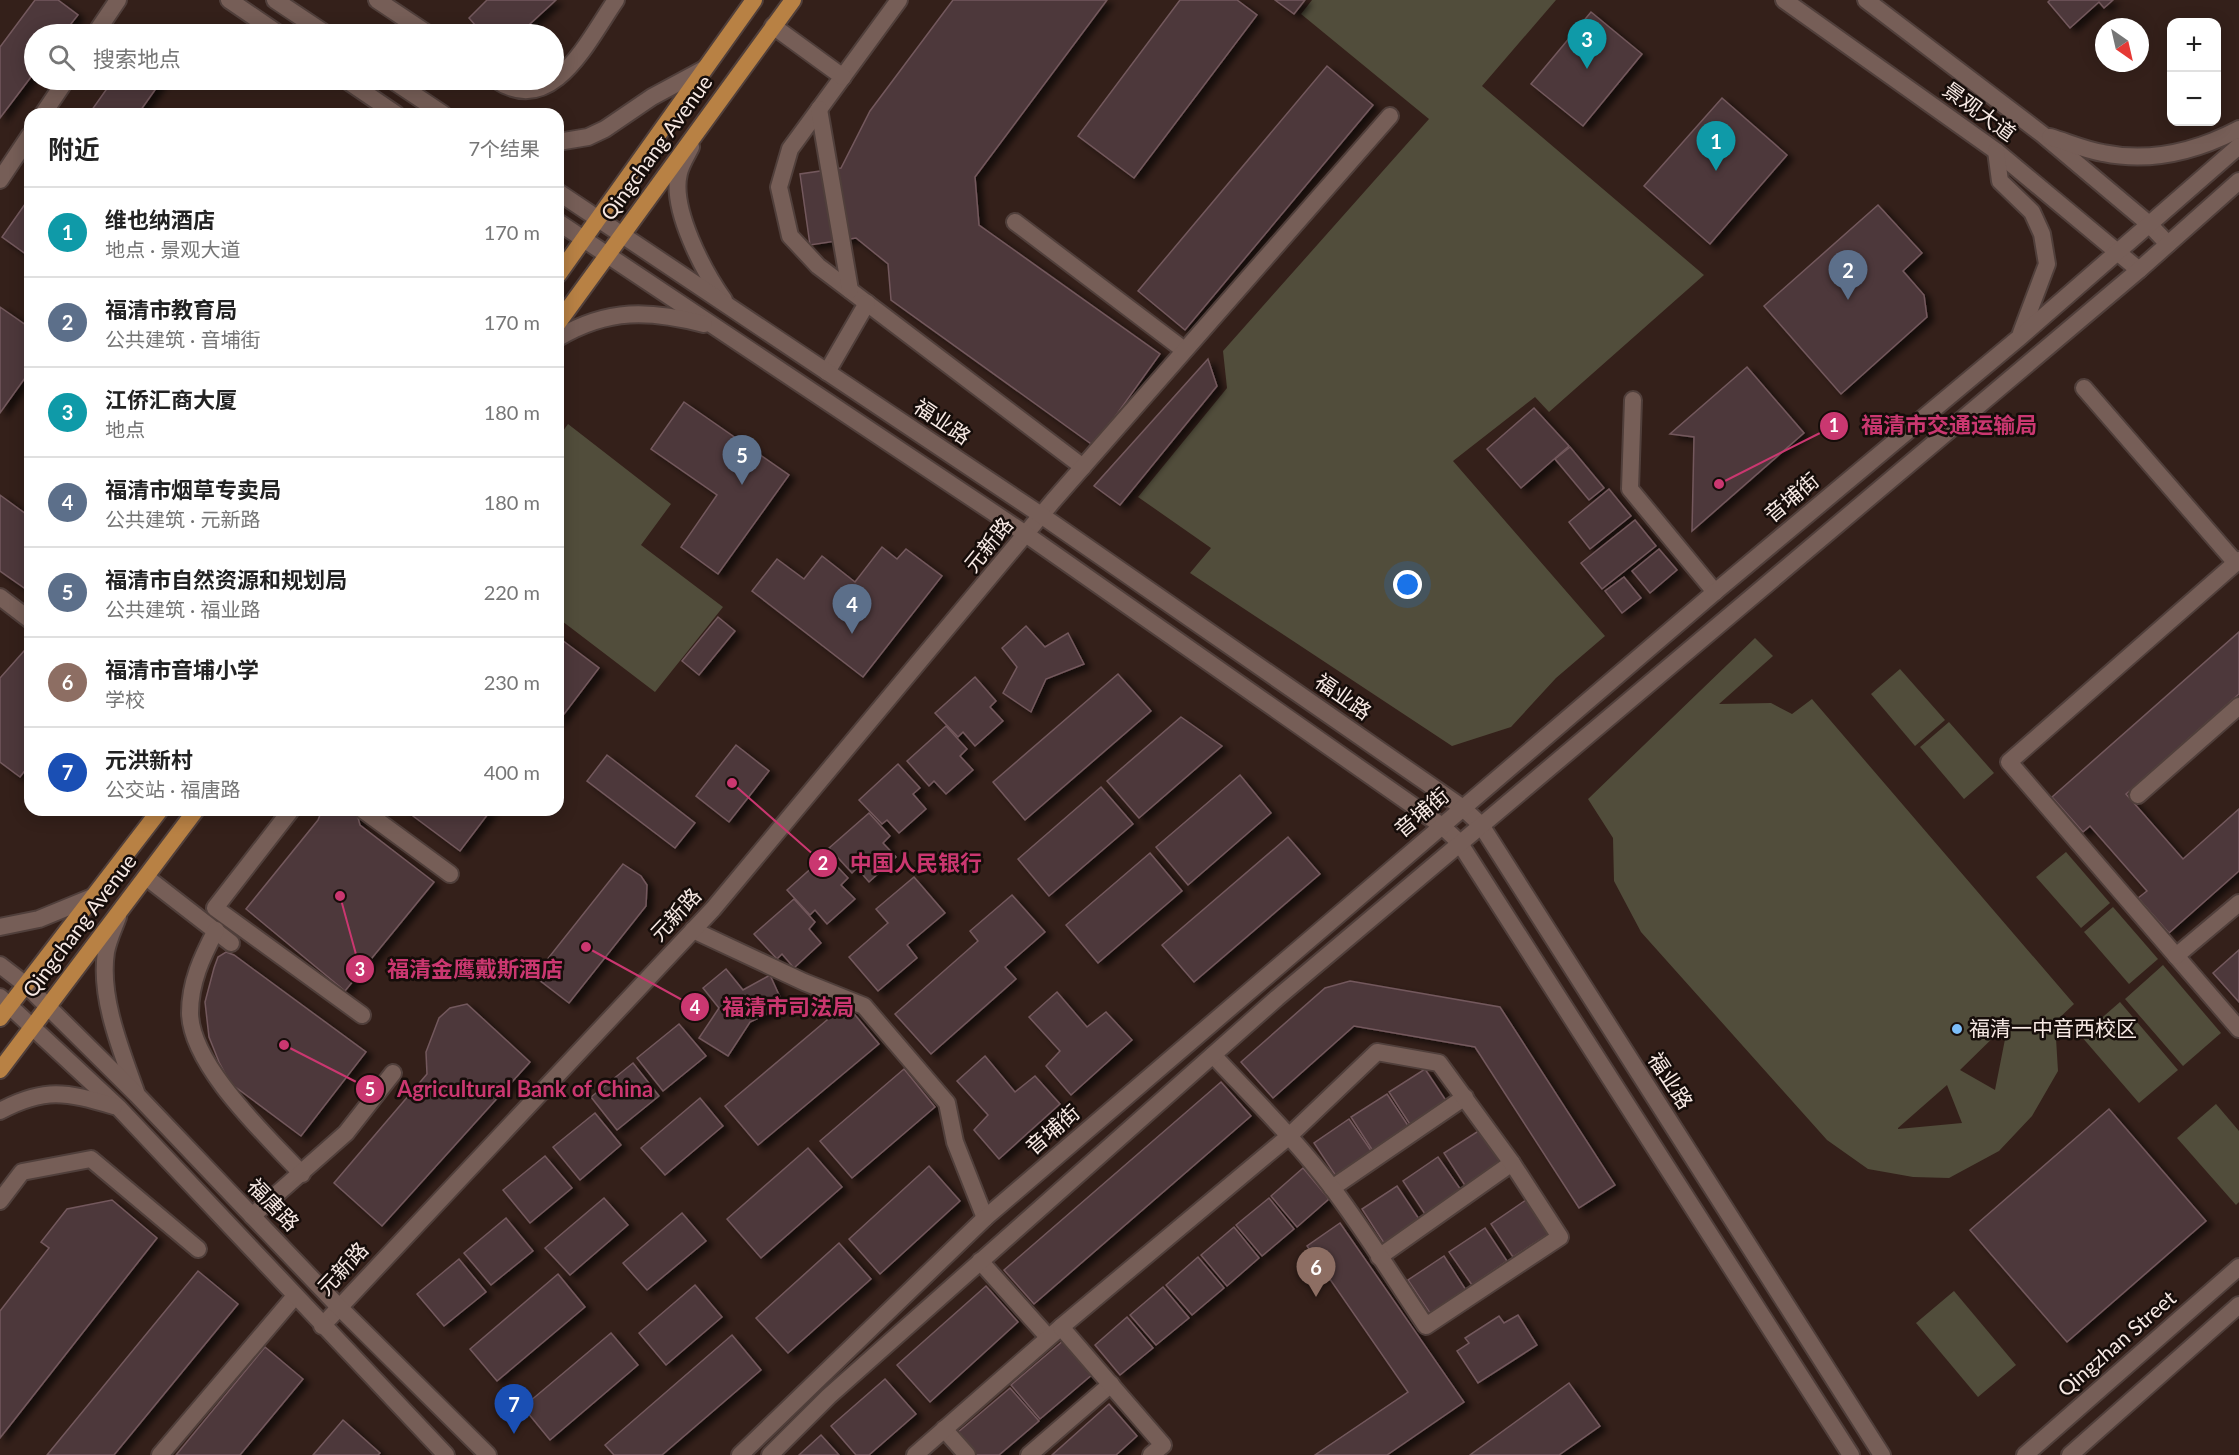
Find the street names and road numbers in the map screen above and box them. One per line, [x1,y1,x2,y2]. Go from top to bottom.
street label: Qingchang Avenue [595,70,717,225]
street label: 景观大道 [1939,76,2021,146]
street label: 福业路 [910,393,976,449]
street label: 音埔街 [1759,467,1823,527]
street label: 元新路 [958,512,1017,576]
street label: 福业路 [1311,667,1377,724]
street label: 音埔街 [1389,782,1453,842]
street label: Qingchang Avenue [17,848,141,1002]
street label: 元新路 [644,882,706,946]
street label: 福业路 [1644,1047,1699,1113]
street label: 音埔街 [1020,1099,1084,1159]
street label: 福唐路 [243,1173,305,1235]
street label: 元新路 [311,1236,373,1300]
street label: Qingzhan Street [2052,1284,2181,1401]

